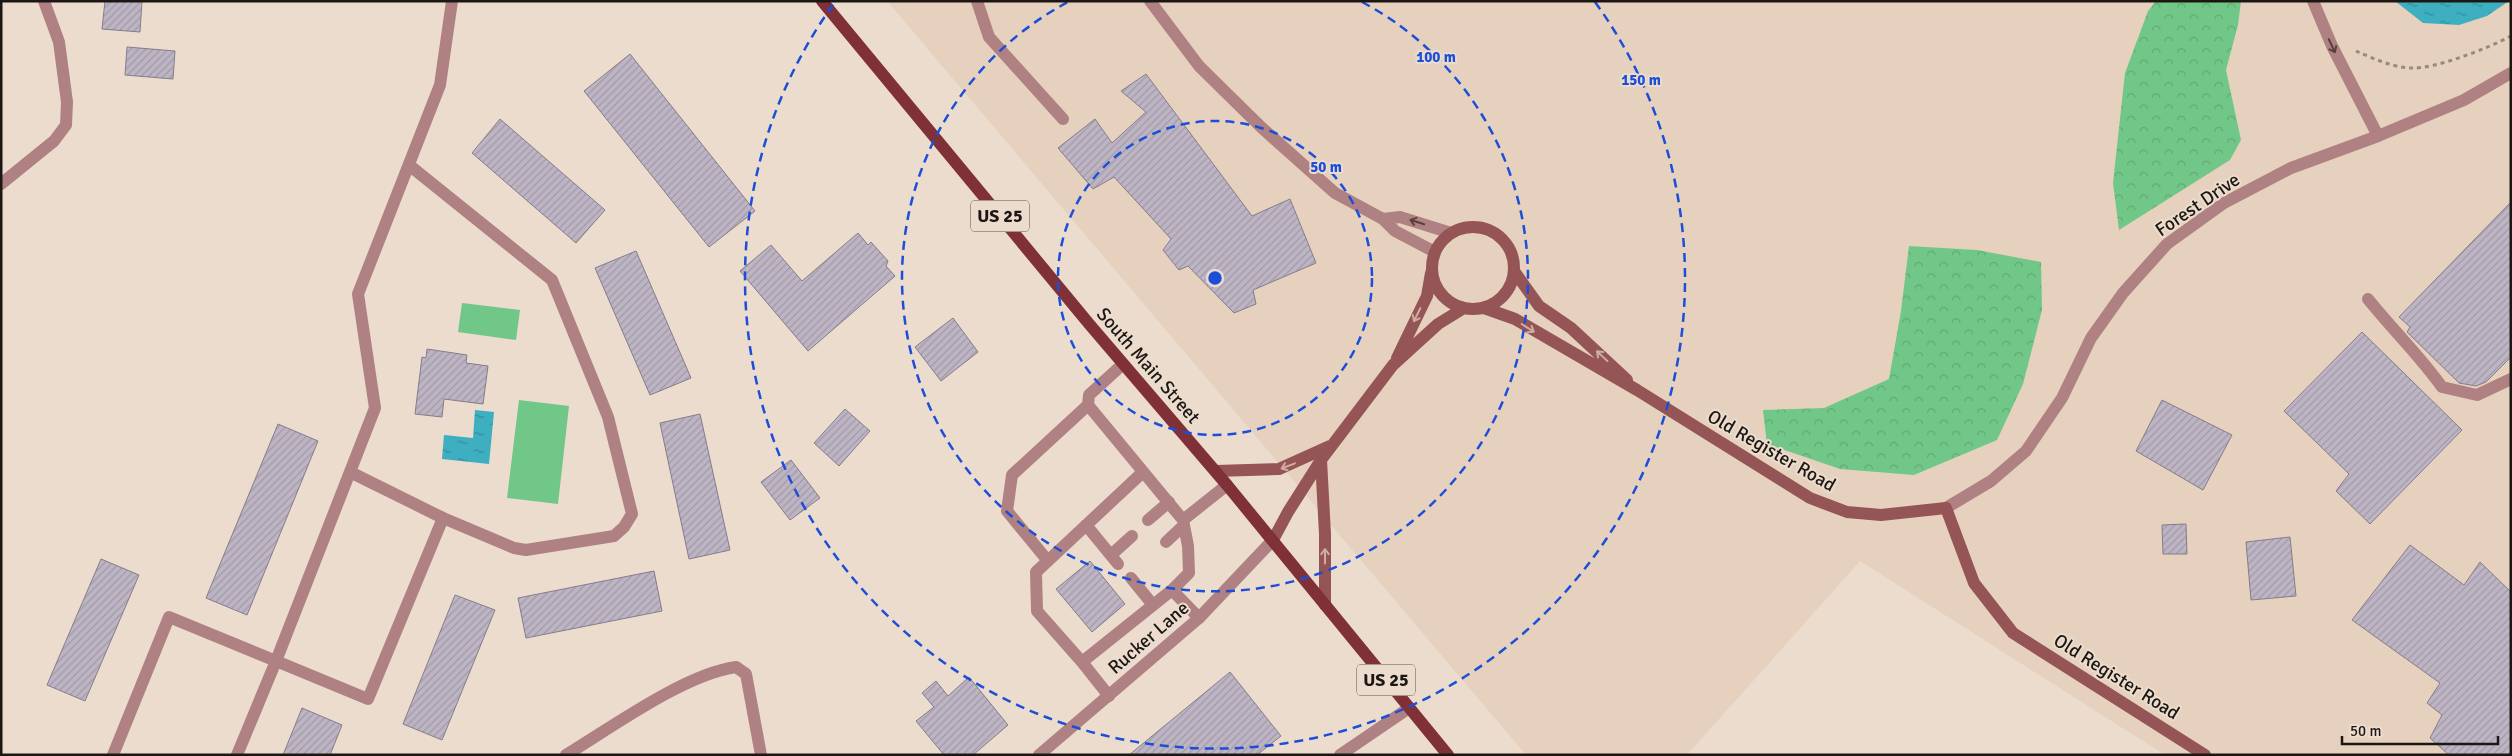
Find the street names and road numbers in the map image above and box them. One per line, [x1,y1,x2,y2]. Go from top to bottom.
street label: Forest Drive [2151,168,2244,242]
road number: US 25 [971,200,1029,232]
street label: South Main Street [1091,303,1205,429]
street label: Old Register Road [1703,404,1840,497]
street label: Rucker Lane [1103,596,1194,679]
street label: Old Register Road [2049,628,2184,725]
road number: US 25 [1357,664,1415,696]

